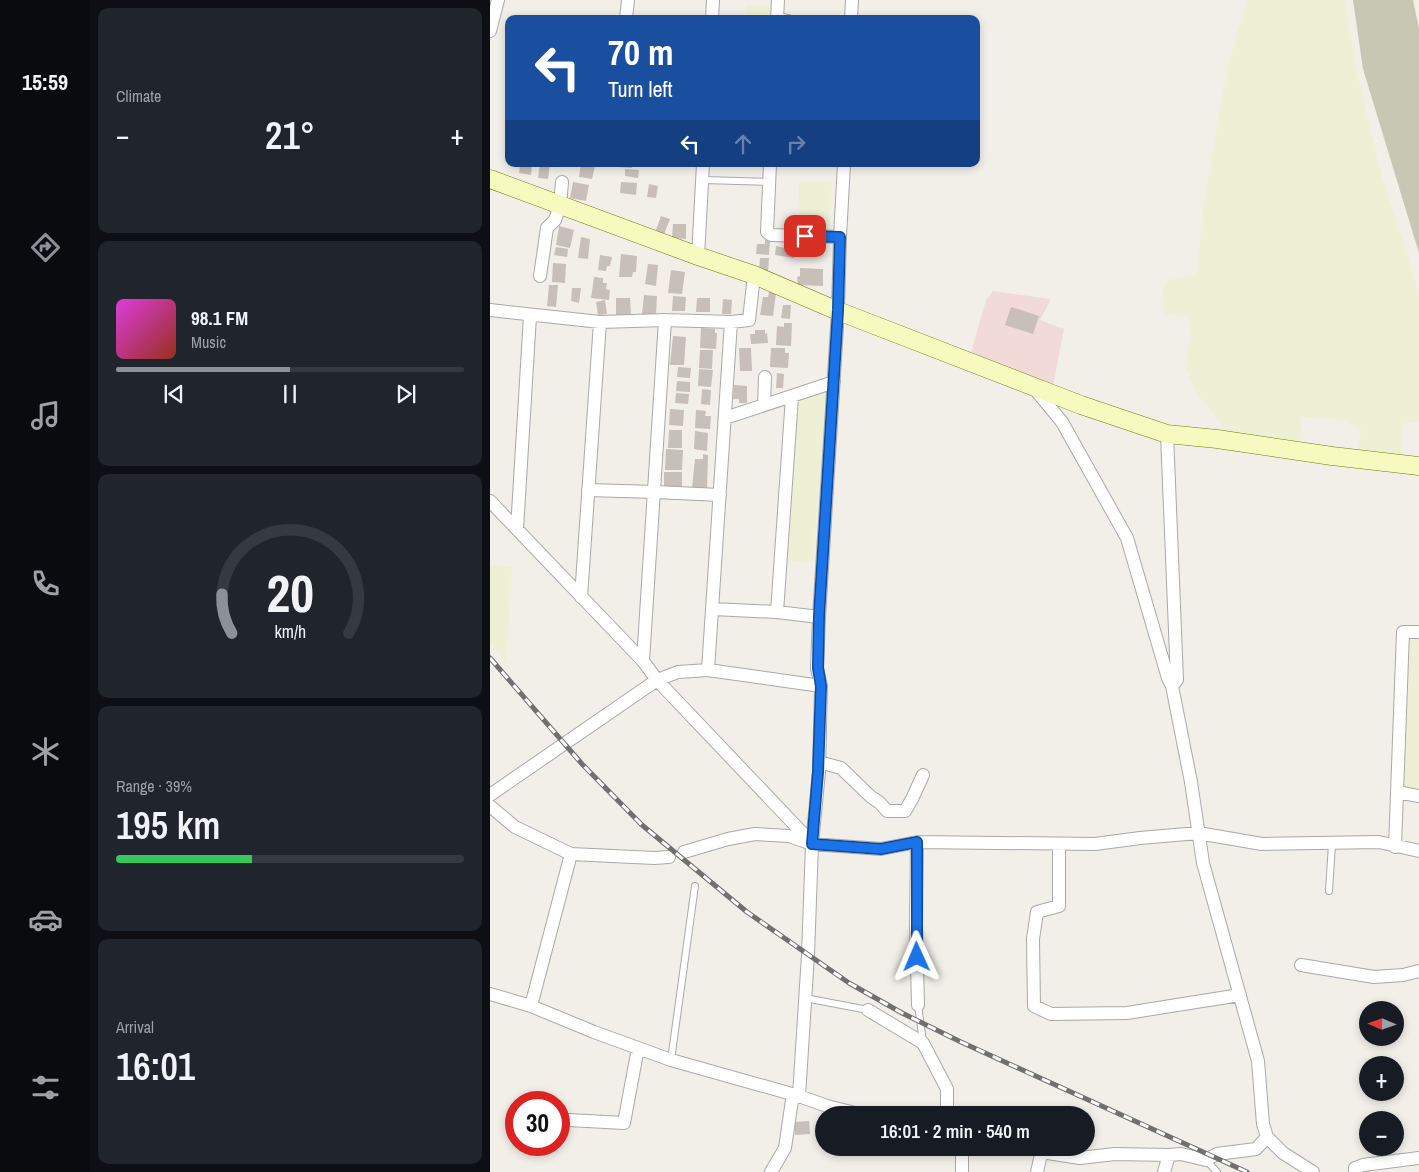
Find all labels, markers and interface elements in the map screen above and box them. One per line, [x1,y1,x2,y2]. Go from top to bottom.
text: 70 m [608,29,673,76]
icon: left [525,35,590,100]
text: 15:59 [22,67,68,97]
text: Turn left [608,74,673,104]
text: Climate [116,85,161,107]
text: 21° [265,110,315,161]
text: − [116,116,129,154]
text: + [451,116,464,154]
icon: left [676,130,704,158]
icon: ahead [729,130,757,158]
icon: right [782,130,810,158]
pin [784,215,826,257]
icon: arrive [791,222,819,250]
icon: directions [28,230,63,265]
text: 98.1 FM [191,305,248,331]
text: Music [191,331,226,353]
icon: previous [160,380,188,408]
icon: pause [276,380,304,408]
icon: next [392,380,420,408]
icon: music [28,398,63,433]
text: 20 [266,558,314,628]
icon: phone [28,566,63,601]
text: km/h [274,620,306,644]
icon: climate [28,734,63,769]
text: Range · 39% [116,775,192,797]
text: 195 km [116,800,220,851]
icon: car [28,902,63,937]
position arrow [890,930,942,982]
north arrow [1359,1001,1404,1046]
map controls [1359,1001,1404,1156]
text: Arrival [116,1016,154,1038]
text: 16:01 [116,1041,195,1092]
button: + [1359,1056,1404,1101]
icon: filters [28,1070,63,1105]
speed limit sign: 30 [505,1091,570,1156]
button: − [1359,1111,1404,1156]
text: 16:01 · 2 min · 540 m [880,1118,1030,1144]

